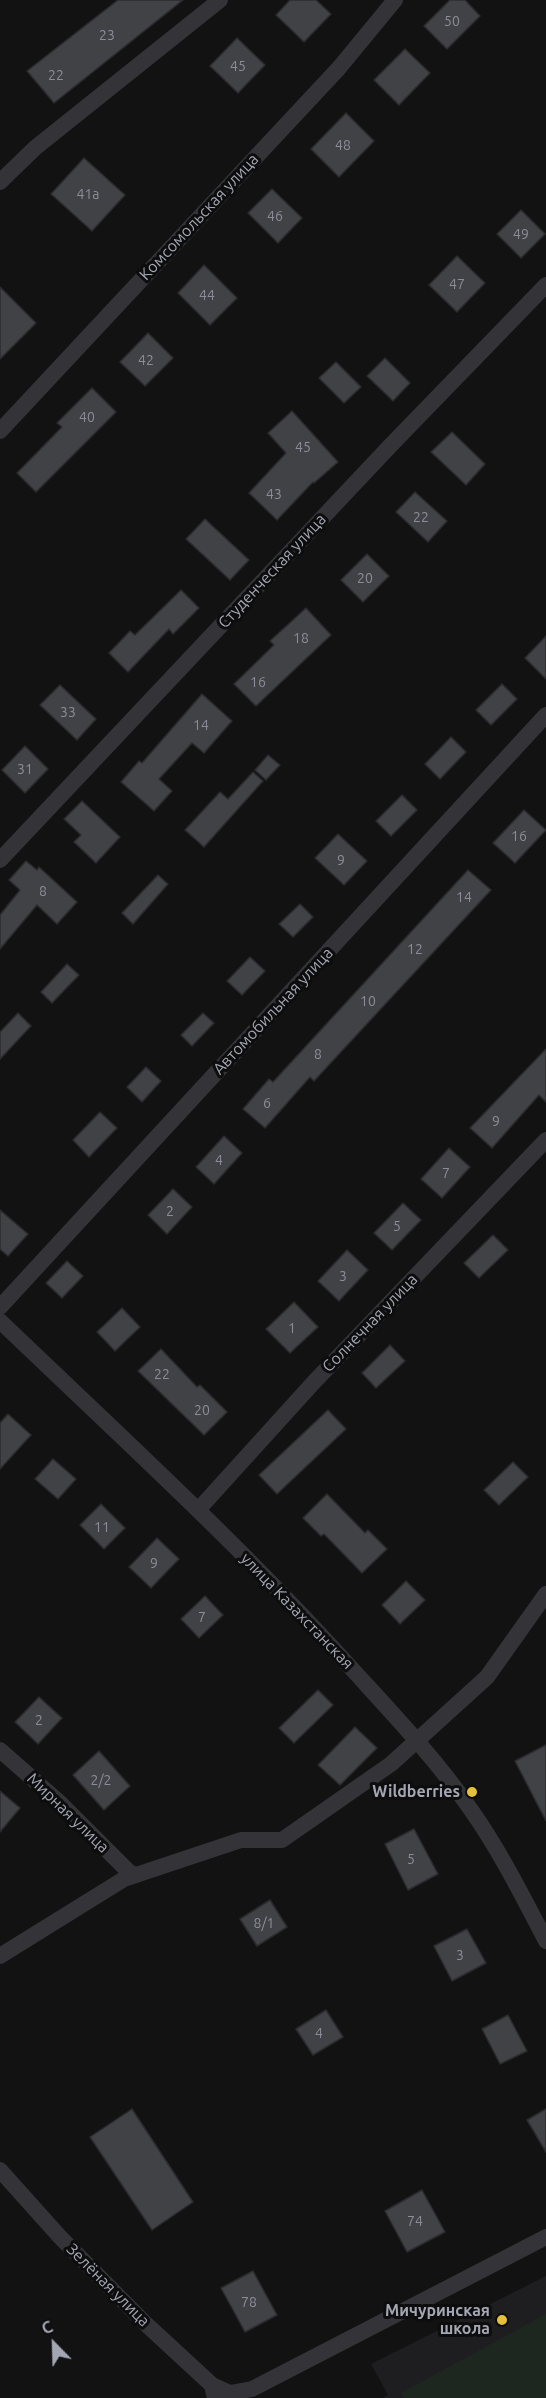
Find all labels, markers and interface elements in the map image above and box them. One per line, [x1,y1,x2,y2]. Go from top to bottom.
house number: 50 [444,13,460,29]
house number: 23 [99,27,115,43]
house number: 45 [230,58,246,74]
house number: 22 [48,67,64,83]
house number: 48 [335,137,351,153]
street label: Комсомольская улица [135,150,263,284]
house number: 41а [77,186,99,202]
house number: 46 [267,208,283,224]
house number: 49 [513,226,529,242]
house number: 47 [449,276,465,292]
house number: 44 [199,287,215,303]
house number: 42 [138,352,154,368]
house number: 40 [79,409,95,425]
house number: 45 [295,439,311,455]
house number: 43 [266,486,282,502]
house number: 22 [413,509,429,525]
street label: Студенческая улица [214,510,330,632]
house number: 20 [357,570,373,586]
house number: 18 [293,630,309,646]
house number: 16 [250,674,266,690]
house number: 33 [60,704,76,720]
house number: 14 [193,717,209,733]
house number: 31 [17,761,33,777]
house number: 16 [511,828,527,844]
house number: 9 [337,852,345,868]
house number: 8 [39,883,47,899]
house number: 14 [456,889,472,905]
house number: 12 [407,941,423,957]
street label: Автомобильная улица [209,943,337,1079]
house number: 10 [360,993,376,1009]
house number: 8 [314,1046,322,1062]
house number: 6 [263,1095,271,1111]
house number: 9 [492,1113,500,1129]
house number: 4 [215,1152,223,1168]
house number: 7 [442,1165,450,1181]
house number: 2 [166,1203,174,1219]
house number: 5 [393,1218,401,1234]
house number: 3 [339,1268,347,1284]
street label: Солнечная улица [318,1270,422,1376]
house number: 1 [288,1320,296,1336]
house number: 22 [154,1366,170,1382]
house number: 20 [194,1402,210,1418]
house number: 11 [94,1519,110,1535]
street label: улица Казахстанская [237,1549,357,1673]
house number: 9 [150,1555,158,1571]
house number: 7 [198,1609,206,1625]
house number: 2 [35,1712,43,1728]
street label: Мирная улица [23,1769,113,1857]
house number: 2/2 [91,1772,111,1788]
place label: Wildberries [372,1782,460,1802]
marker: Wildberries [465,1785,479,1799]
house number: 5 [407,1851,415,1867]
house number: 8/1 [254,1915,274,1931]
house number: 3 [456,1947,464,1963]
house number: 4 [315,2025,323,2041]
house number: 74 [407,2213,423,2229]
street label: Зелёная улица [62,2239,154,2331]
house number: 78 [241,2294,257,2310]
place label: Мичуринская школа [385,2301,490,2339]
marker: Мичуринская школа [495,2313,509,2327]
north arrow [24,2314,84,2374]
text: С [39,2317,55,2338]

